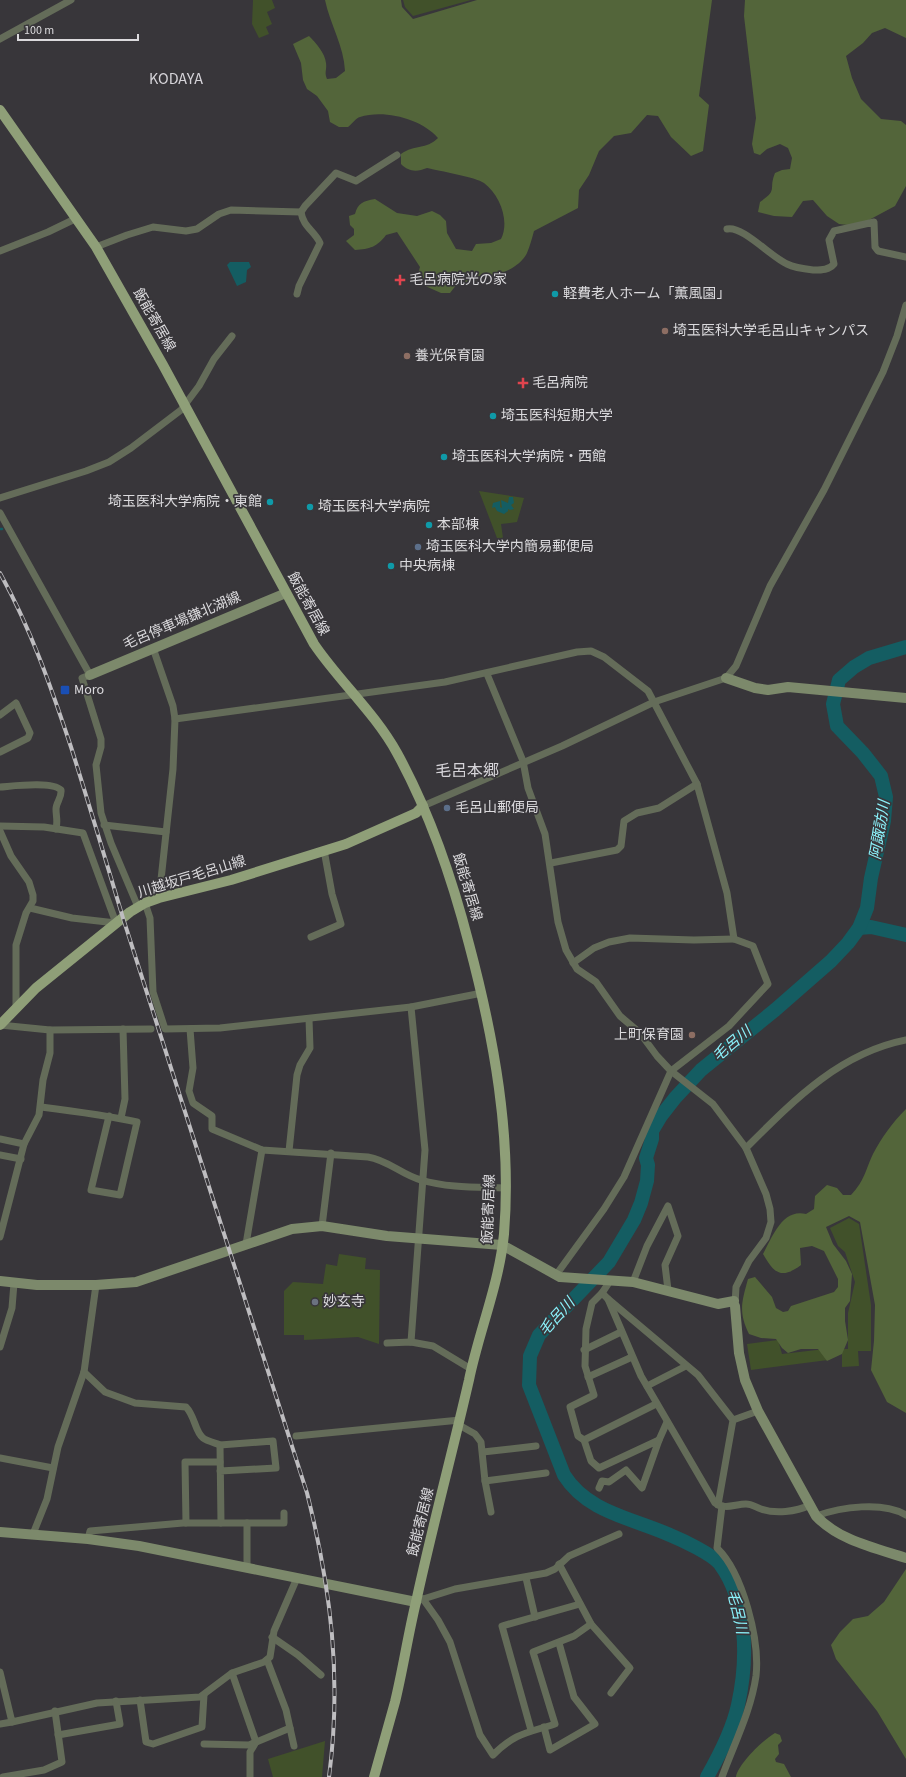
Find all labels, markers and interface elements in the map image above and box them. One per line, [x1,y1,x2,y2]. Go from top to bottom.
scale bar [18,16,138,42]
text: 100 m [24,22,54,39]
district label: KODAYA [149,68,203,90]
place label: 毛呂病院光の家 [409,270,507,290]
marker: 毛呂病院光の家 [394,274,406,286]
place label: 軽費老人ホーム「薫風園」 [563,284,731,304]
street label: 飯能寄居線 [128,285,180,355]
marker: 軽費老人ホーム「薫風園」 [550,289,560,299]
place label: 埼玉医科大学毛呂山キャンパス [673,321,869,341]
marker: 埼玉医科大学毛呂山キャンパス [660,326,670,336]
place label: 養光保育園 [415,346,485,366]
marker: 養光保育園 [402,351,412,361]
place label: 毛呂病院 [532,373,588,393]
marker: 毛呂病院 [517,377,529,389]
place label: 埼玉医科短期大学 [501,406,613,426]
marker: 埼玉医科短期大学 [488,411,498,421]
place label: 埼玉医科大学病院・西館 [452,447,606,467]
marker: 埼玉医科大学病院・西館 [439,452,449,462]
place label: 埼玉医科大学病院・東館 [108,492,262,512]
marker: 埼玉医科大学病院・東館 [265,497,275,507]
place label: 埼玉医科大学病院 [318,497,430,517]
marker: 埼玉医科大学病院 [305,502,315,512]
place label: 本部棟 [437,515,479,535]
marker: 本部棟 [424,520,434,530]
place label: 埼玉医科大学内簡易郵便局 [426,537,594,557]
marker: 埼玉医科大学内簡易郵便局 [413,542,423,552]
place label: 中央病棟 [399,556,455,576]
marker: 中央病棟 [386,561,396,571]
street label: 飯能寄居線 [282,569,334,639]
street label: 毛呂停車場鎌北湖線 [120,587,244,655]
place label: Moro [74,680,104,700]
marker: Moro [59,684,71,696]
district label: 毛呂本郷 [435,760,499,782]
water label: 阿諏訪川 [865,797,895,861]
place label: 毛呂山郵便局 [455,798,539,818]
marker: 毛呂山郵便局 [442,803,452,813]
street label: 川越坂戸毛呂山線 [136,851,248,903]
street label: 飯能寄居線 [447,851,487,923]
water label: 毛呂川 [708,1020,758,1067]
place label: 上町保育園 [614,1025,684,1045]
marker: 上町保育園 [687,1030,697,1040]
street label: 飯能寄居線 [478,1174,500,1244]
place label: 妙玄寺 [323,1292,365,1312]
water label: 毛呂川 [534,1292,581,1341]
marker: 妙玄寺 [310,1297,320,1307]
street label: 飯能寄居線 [403,1486,439,1558]
water label: 毛呂川 [722,1588,753,1638]

